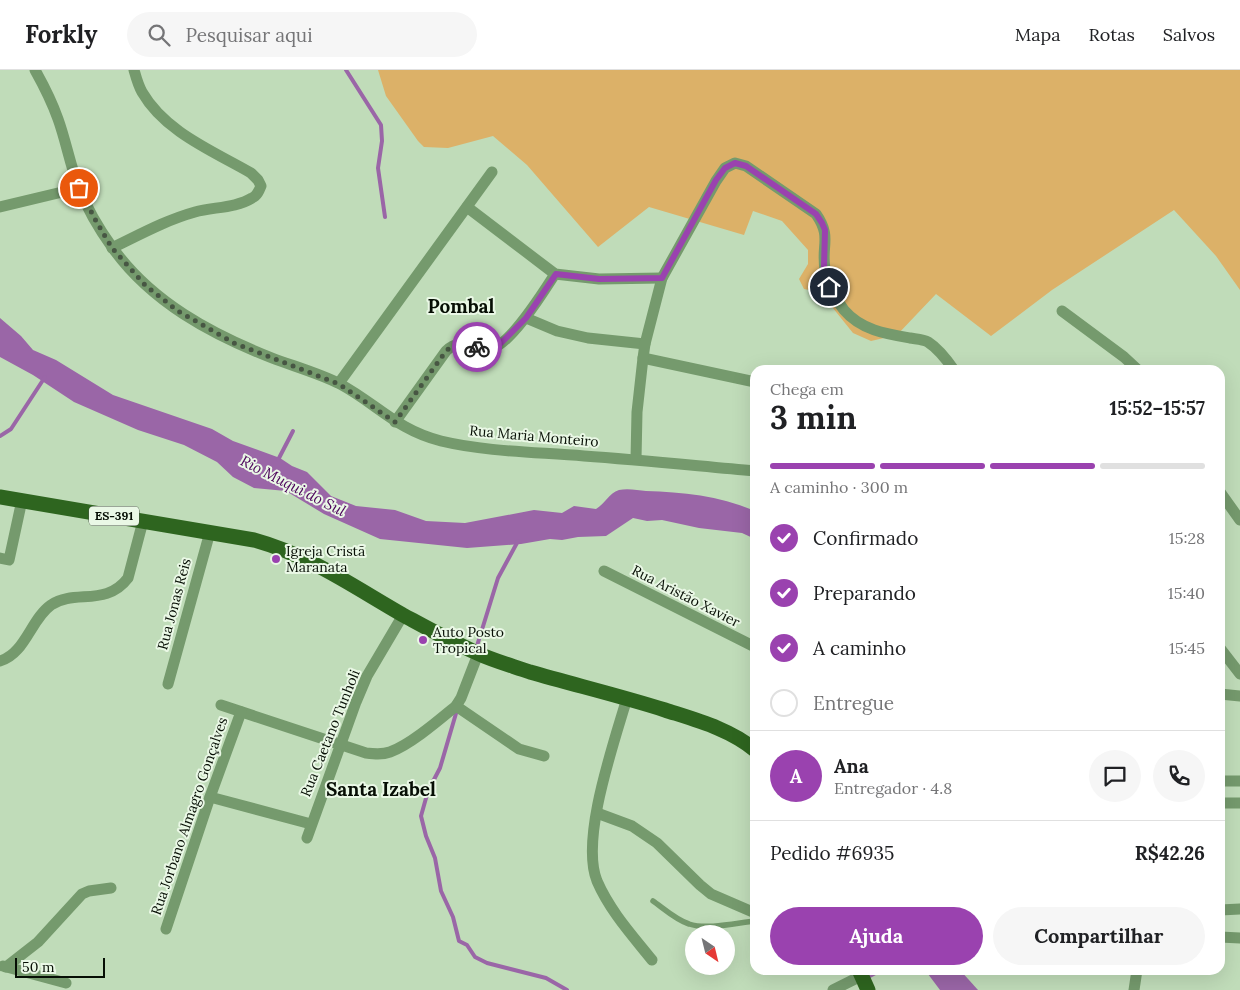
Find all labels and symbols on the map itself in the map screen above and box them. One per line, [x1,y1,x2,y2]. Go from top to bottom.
pin [58,167,100,209]
pin [808,266,850,308]
district label: Pombal [428,294,494,318]
courier [452,322,502,372]
street label: Rua Maria Monteiro [469,421,599,451]
water label: Rio Muqui do Sul [237,451,350,521]
road number: ES-391 [89,506,139,526]
place label: Igreja Cristã Maranata [286,542,365,576]
marker: Igreja Cristã Maranata [270,553,282,565]
street label: Rua Jonas Reis [153,556,195,652]
street label: Rua Aristão Xavier [629,561,743,631]
place label: Auto Posto Tropical [432,623,504,657]
marker: Auto Posto Tropical [417,634,429,646]
street label: Rua Caetano Tunholi [296,667,364,799]
street label: Rua Jorbano Almagro Gonçalves [147,715,231,917]
district label: Santa Izabel [326,777,436,801]
north arrow [685,925,735,975]
scale bar [15,955,105,978]

